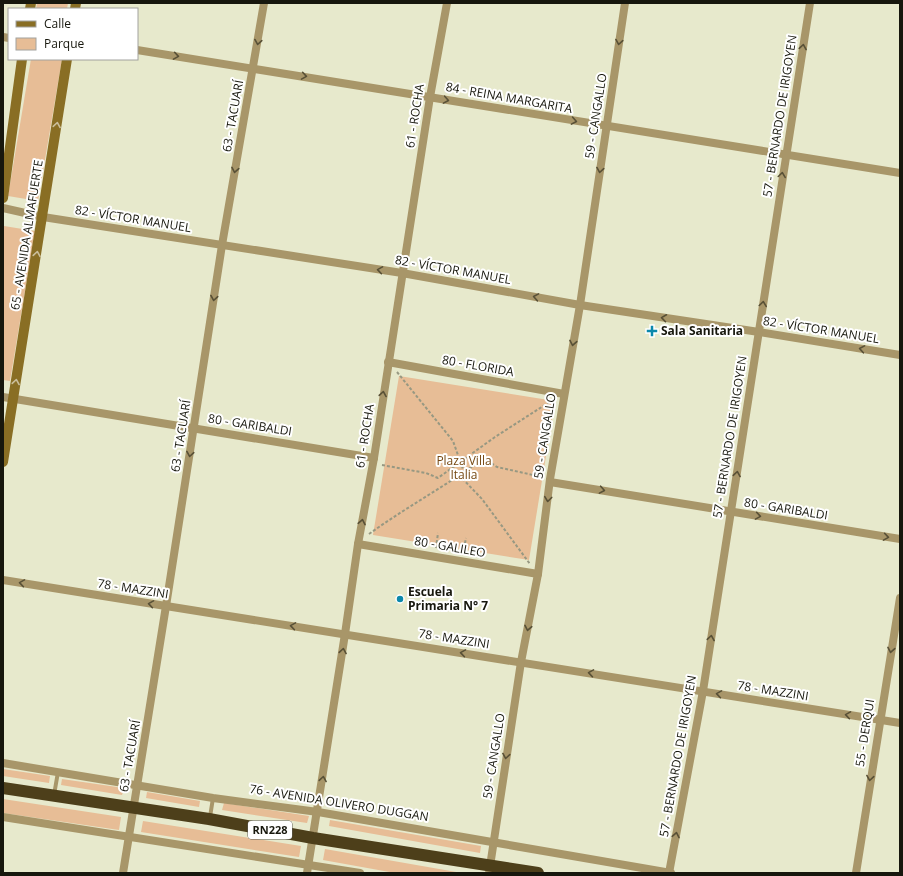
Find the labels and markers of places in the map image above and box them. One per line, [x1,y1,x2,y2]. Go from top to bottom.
place label: Sala Sanitaria [661,322,743,339]
marker: Sala Sanitaria [646,325,658,337]
place label: Escuela Primaria N° 7 [408,583,488,614]
marker: Escuela Primaria N° 7 [395,594,405,604]

